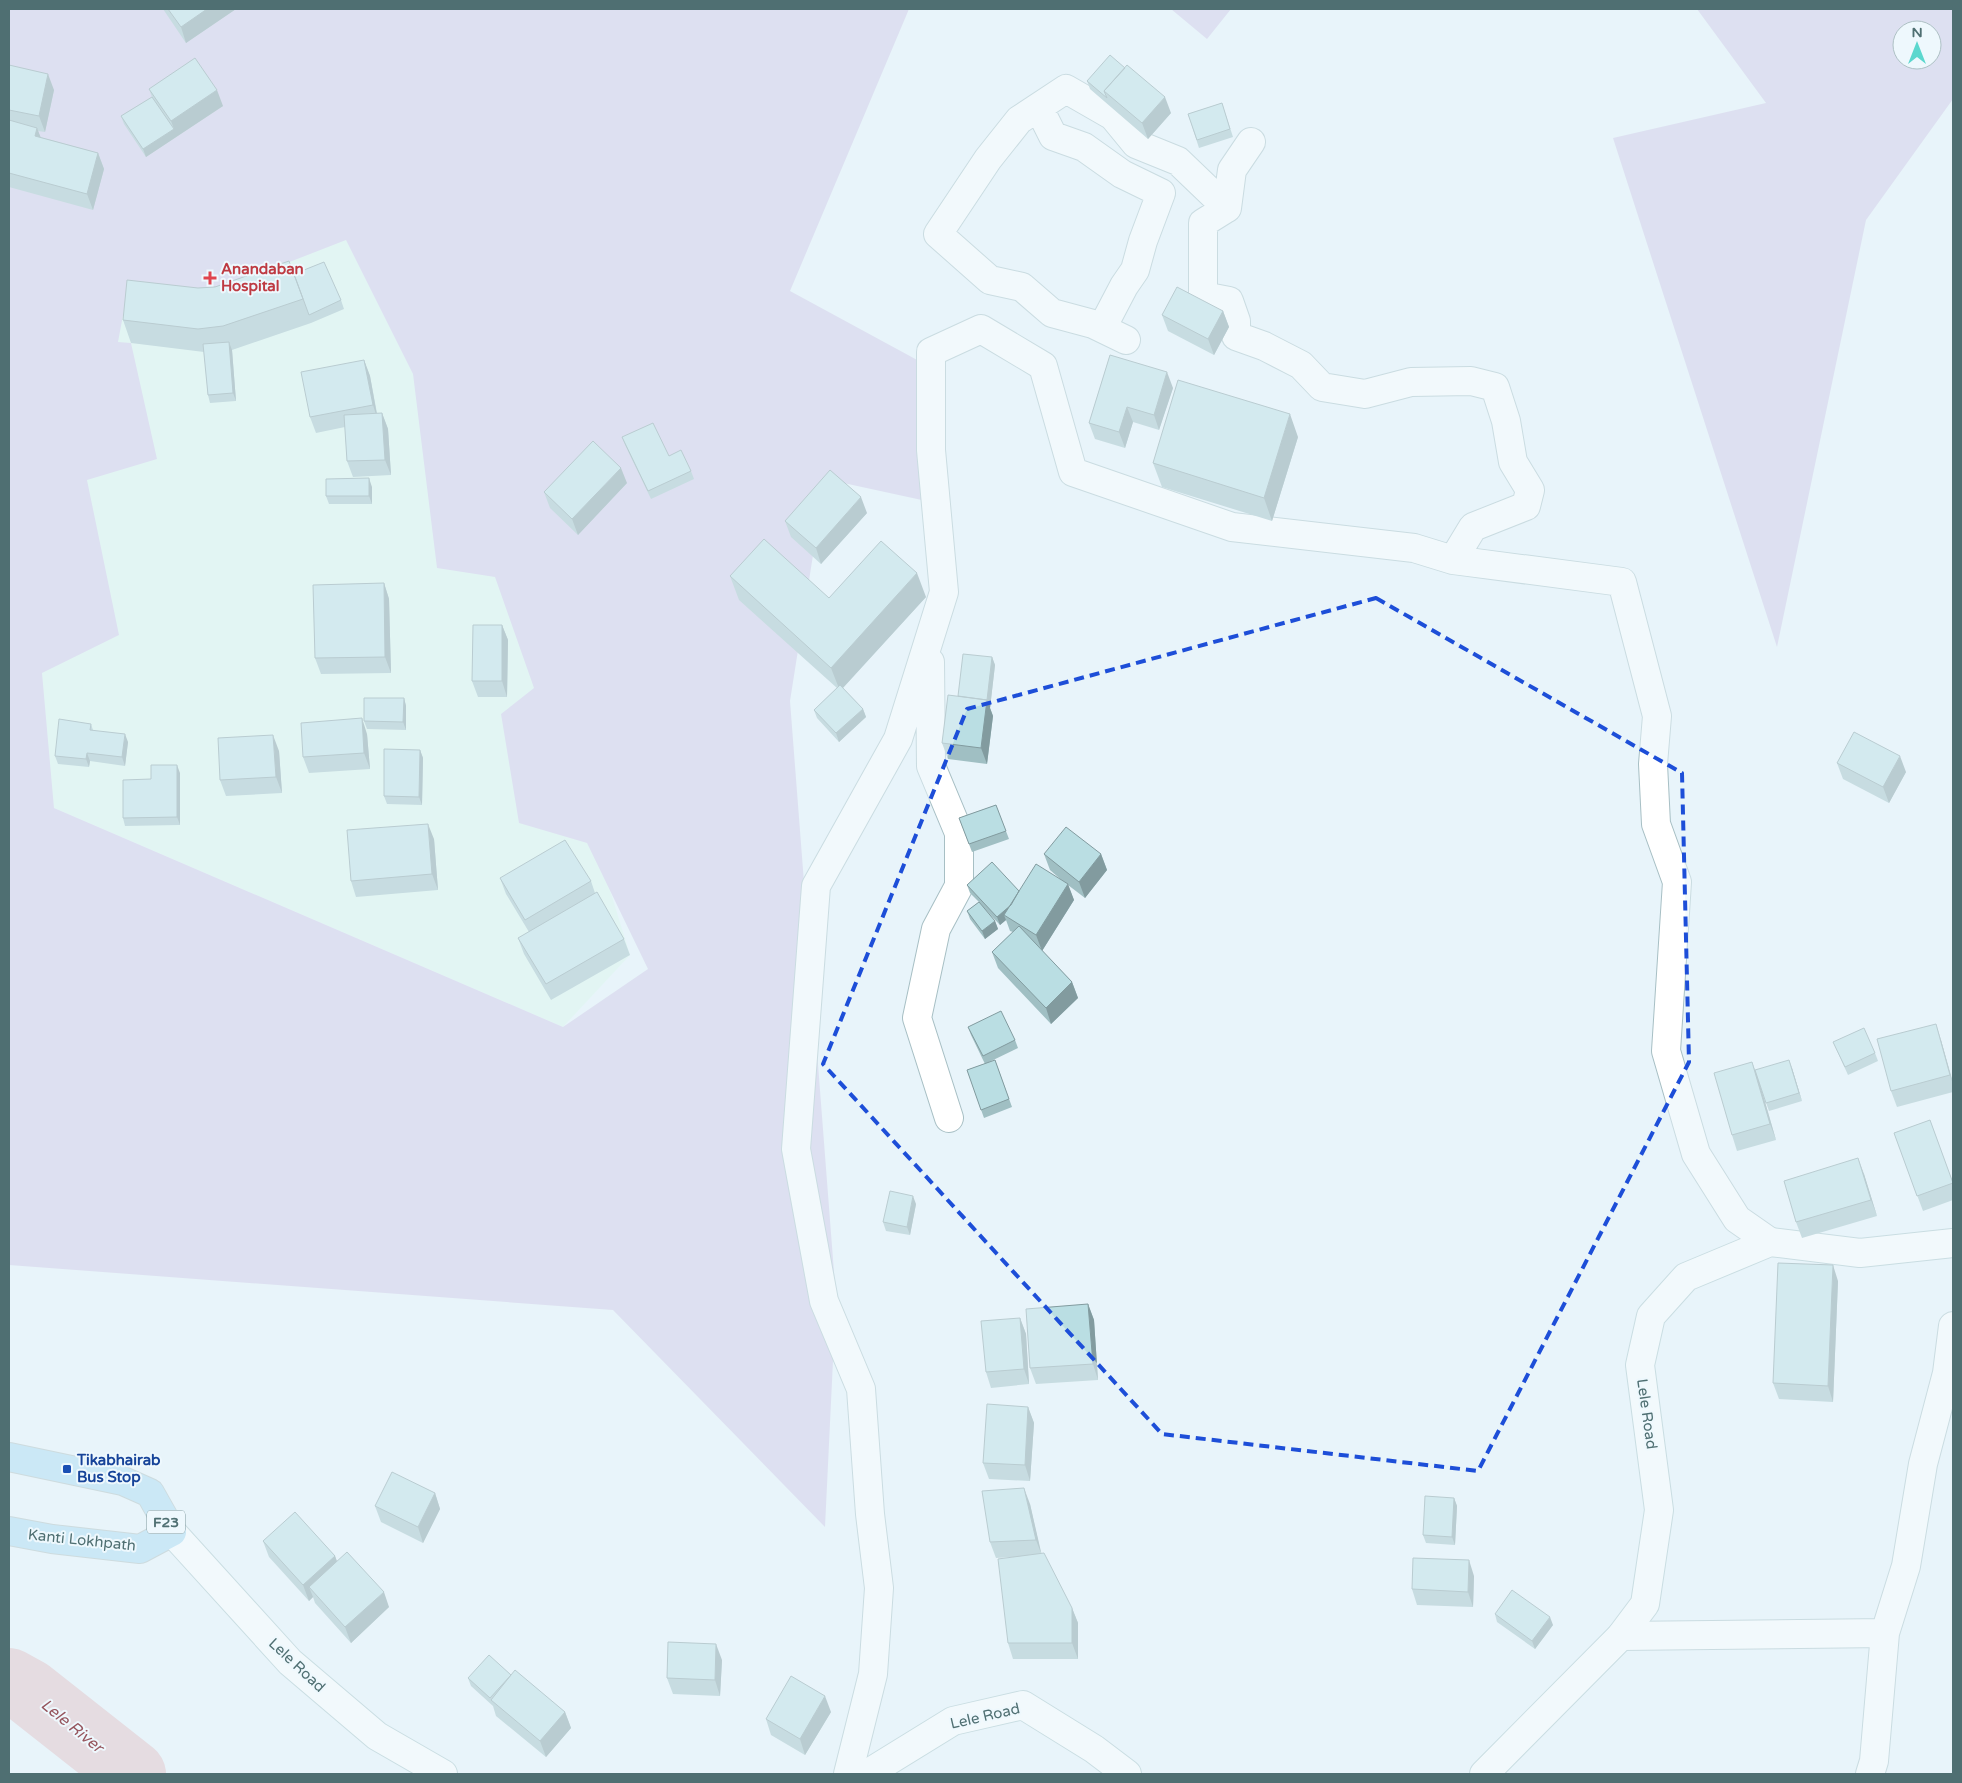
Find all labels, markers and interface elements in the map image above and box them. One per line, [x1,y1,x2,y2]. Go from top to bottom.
north arrow [1892,20,1942,70]
text: N [1911,24,1923,41]
place label: Anandaban Hospital [221,260,304,296]
marker: Anandaban Hospital [203,271,217,285]
street label: Lele Road [1633,1378,1661,1450]
place label: Tikabhairab Bus Stop [76,1451,161,1487]
marker: Tikabhairab Bus Stop [61,1463,73,1475]
road number: F23 [147,1510,185,1534]
street label: Kanti Lokhpath [27,1525,137,1555]
street label: Lele Road [265,1634,329,1696]
water label: Lele River [37,1695,109,1758]
street label: Lele Road [948,1699,1022,1733]

